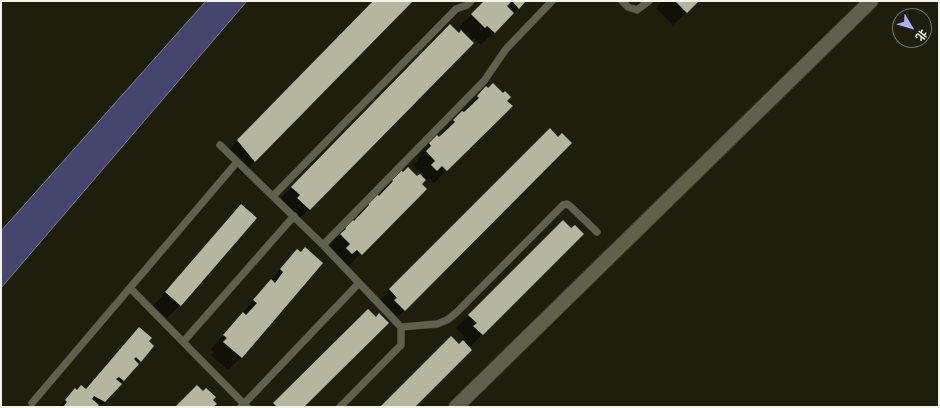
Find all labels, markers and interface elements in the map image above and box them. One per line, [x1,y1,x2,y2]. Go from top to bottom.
north arrow [892,8,932,48]
text: 北 [912,26,930,44]

